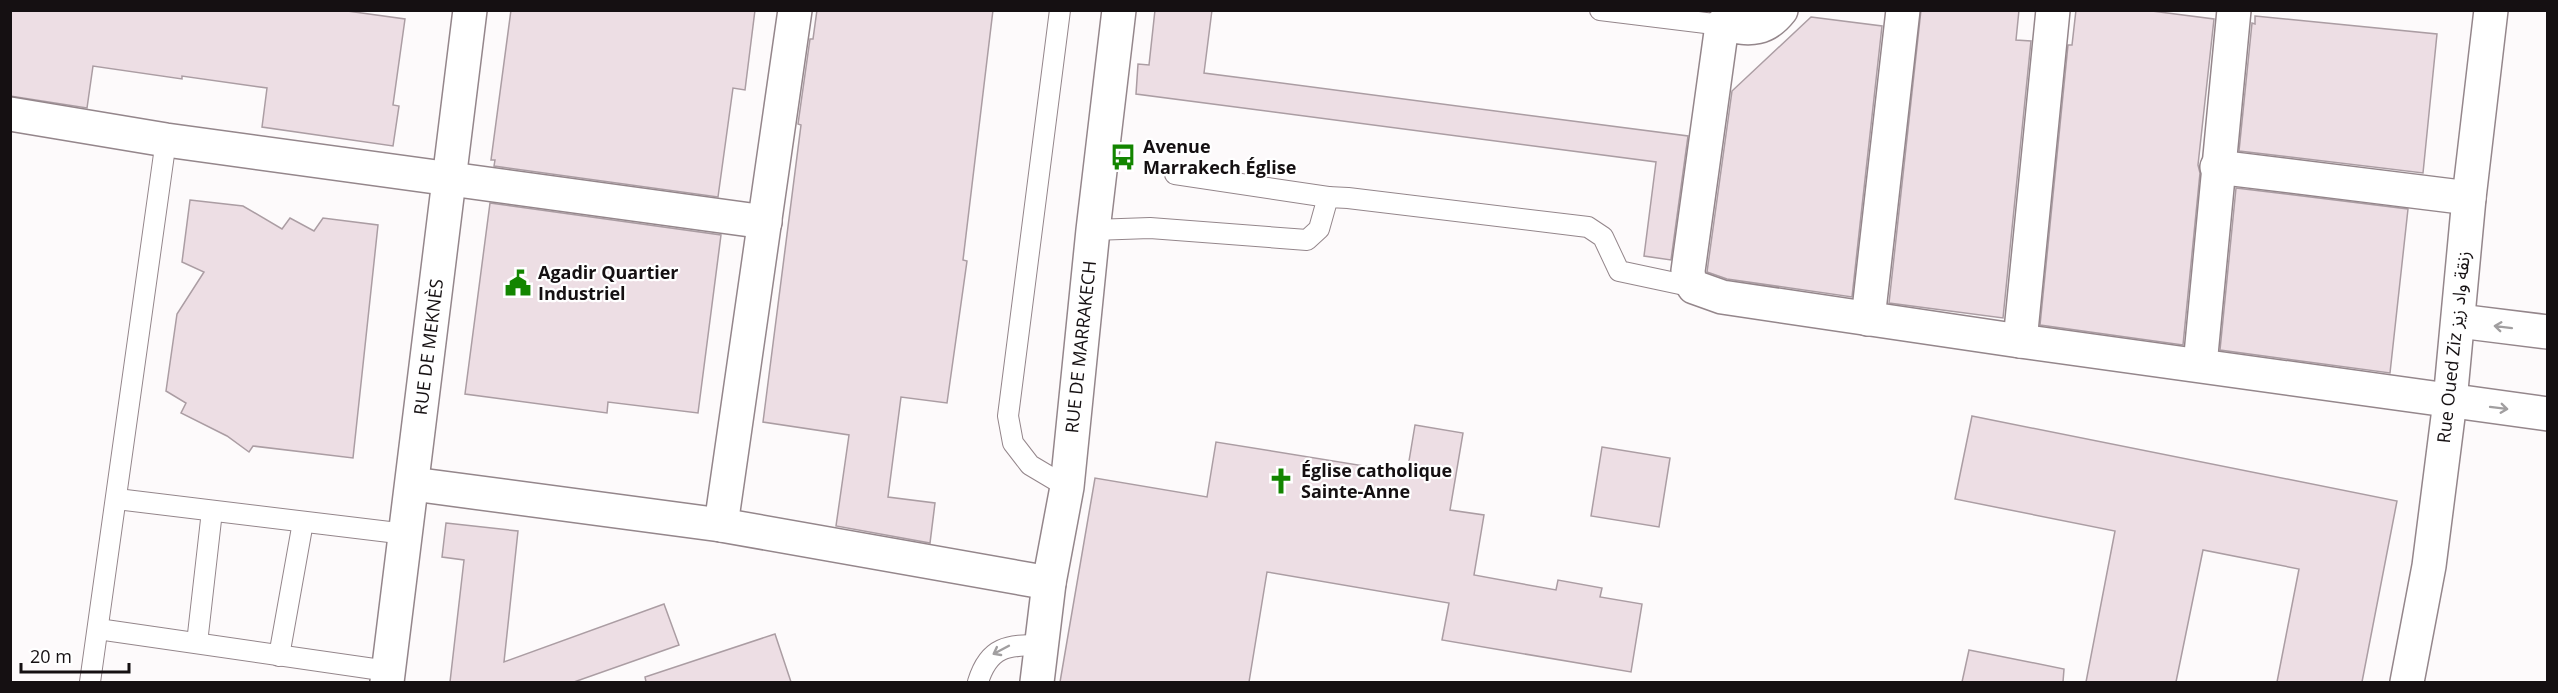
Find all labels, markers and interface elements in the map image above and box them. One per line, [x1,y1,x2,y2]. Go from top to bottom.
place label: Avenue Marrakech Église [1143,134,1296,179]
bus stop icon: Avenue Marrakech Église [1108,142,1138,172]
street label: Rue Oued Ziz زنقة واد زيز [2431,250,2475,444]
street label: RUE DE MARRAKECH [1059,259,1101,434]
place label: Agadir Quartier Industriel [538,260,679,305]
public building icon: Agadir Quartier Industriel [503,268,533,298]
street label: RUE DE MEKNÈS [408,277,448,416]
one-way arrow [2494,321,2513,332]
one-way arrow [2488,402,2508,413]
place label: Église catholique Sainte-Anne [1301,458,1452,503]
church icon: Église catholique Sainte-Anne [1266,466,1296,496]
scale bar [21,636,129,674]
text: 20 m [30,644,72,668]
one-way arrow [993,644,1010,656]

